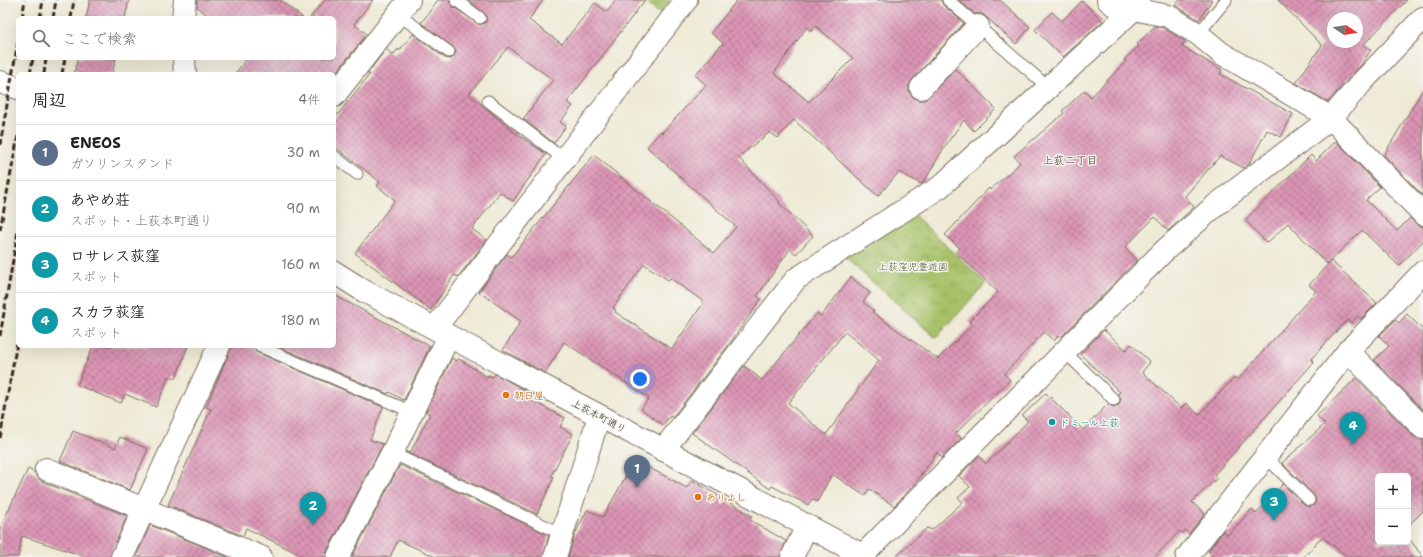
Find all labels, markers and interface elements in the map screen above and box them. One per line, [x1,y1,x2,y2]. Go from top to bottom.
north arrow [1327,12,1363,48]
search box [16,16,336,60]
icon: search [30,27,52,49]
text: ここで検索 [62,29,137,49]
text: 周辺 [32,89,66,111]
text: 4件 [298,91,320,108]
text: ENEOS [70,133,121,153]
text: 1 [42,144,48,161]
text: 30 m [286,144,320,161]
district label: 上荻二丁目 [1043,153,1098,168]
text: ガソリンスタンド [70,155,174,172]
text: あやめ荘 [70,190,130,210]
text: 2 [40,200,50,217]
text: 90 m [286,200,320,217]
text: スポット · 上荻本町通り [70,212,213,229]
text: ロサレス荻窪 [70,246,160,266]
text: 3 [40,256,50,273]
text: 160 m [282,256,320,273]
park label: 上荻窪児童遊園 [878,260,948,273]
text: スポット [70,268,122,285]
text: スカラ荻窪 [70,302,145,322]
text: 4 [40,312,50,329]
text: 180 m [281,312,320,329]
text: スポット [70,324,122,341]
your location [630,369,650,389]
place label: 朝日屋 [514,389,544,402]
marker: 朝日屋 [501,390,511,400]
street label: 上荻本町通り [569,396,629,436]
pin: 4 [1340,412,1366,445]
place label: ドミール上荻 [1060,416,1119,429]
marker: ドミール上荻 [1047,417,1057,427]
pin: 1 [624,455,650,488]
map controls [1375,473,1411,545]
button: + [1375,473,1411,509]
pin: 3 [1261,488,1287,521]
place label: ありよし [706,491,746,504]
pin: 2 [300,492,326,525]
marker: ありよし [693,492,703,502]
button: − [1375,509,1411,545]

